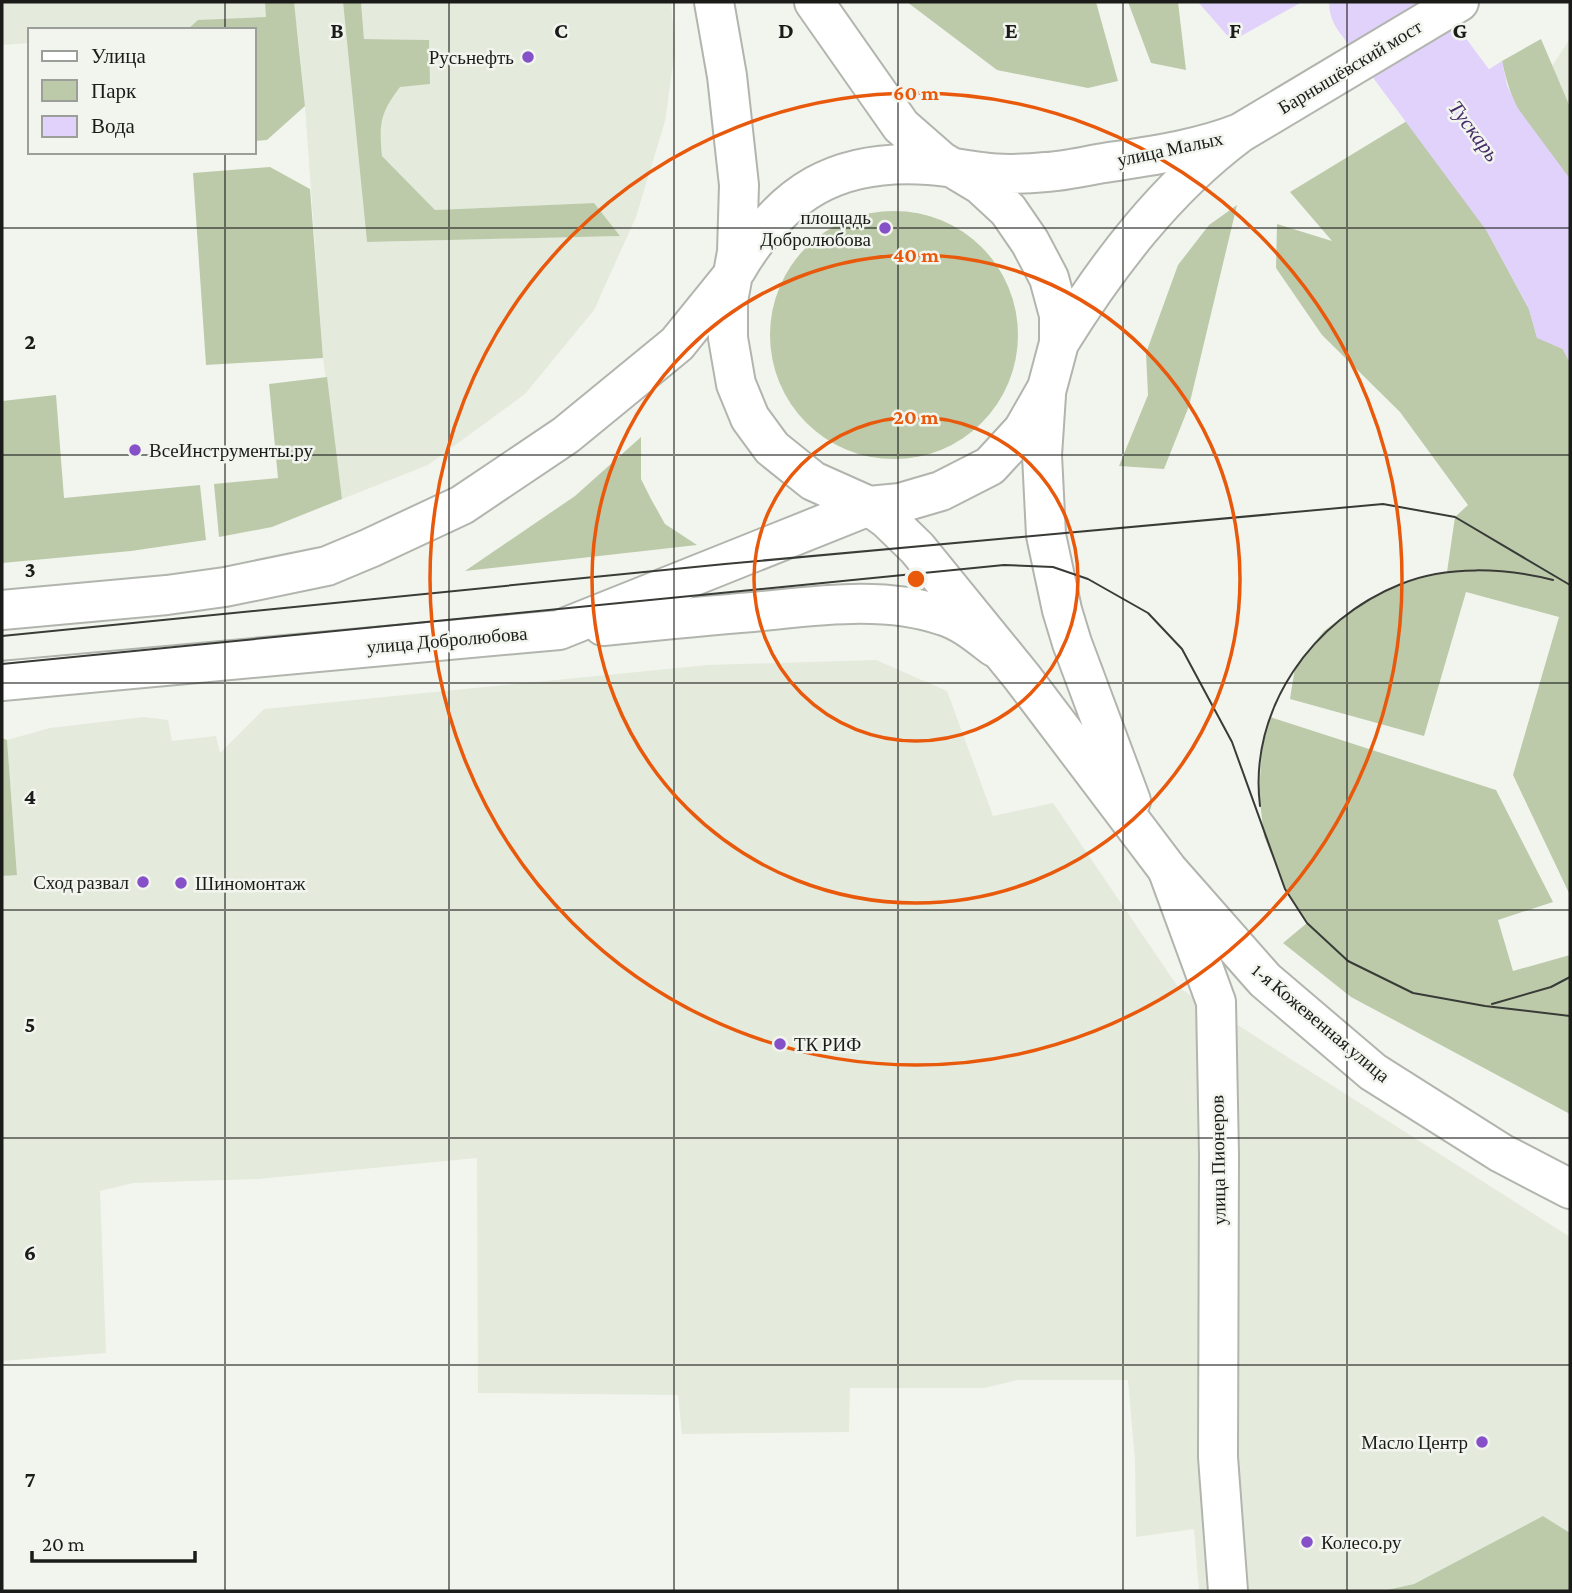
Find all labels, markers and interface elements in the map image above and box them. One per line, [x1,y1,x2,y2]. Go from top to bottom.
street label: Барнышёвский мост [1274,15,1426,118]
text: B [330,17,344,43]
text: C [554,17,568,43]
text: D [778,17,794,43]
text: E [1004,17,1018,43]
text: F [1229,17,1241,43]
text: G [1453,17,1468,43]
legend [28,28,256,154]
text: Улица [91,44,146,68]
place label: Русьнефть [429,47,514,68]
marker: Русьнефть [520,49,536,65]
text: Парк [91,79,137,103]
text: 60 m [893,81,939,105]
water label: Тускарь [1443,96,1505,166]
text: Вода [91,114,136,138]
street label: улица Малых [1115,127,1225,170]
place label: площадь Добролюбова [760,207,872,250]
marker: площадь Добролюбова [877,220,893,236]
text: 40 m [893,243,939,267]
text: 2 [24,328,36,354]
text: 20 m [893,405,939,429]
place label: ВсеИнструменты.ру [149,440,313,461]
marker: ВсеИнструменты.ру [127,442,143,458]
text: 3 [24,556,36,582]
centre of rings [904,567,928,591]
street label: улица Добролюбова [366,622,529,657]
text: 4 [24,783,36,809]
place label: Сход развал [33,872,130,893]
place label: Шиномонтаж [195,873,306,894]
marker: Сход развал [135,874,151,890]
marker: Шиномонтаж [173,875,189,891]
street label: 1-я Кожевенная улица [1248,959,1394,1087]
text: 5 [24,1011,36,1037]
place label: ТК РИФ [794,1034,861,1055]
marker: ТК РИФ [772,1036,788,1052]
street label: улица Пионеров [1206,1095,1230,1225]
text: 6 [24,1239,36,1265]
place label: Масло Центр [1361,1432,1468,1453]
marker: Масло Центр [1474,1434,1490,1450]
text: 7 [24,1466,36,1492]
scale bar [32,1520,194,1564]
text: 20 m [42,1532,85,1556]
place label: Колесо.ру [1321,1532,1402,1553]
marker: Колесо.ру [1299,1534,1315,1550]

